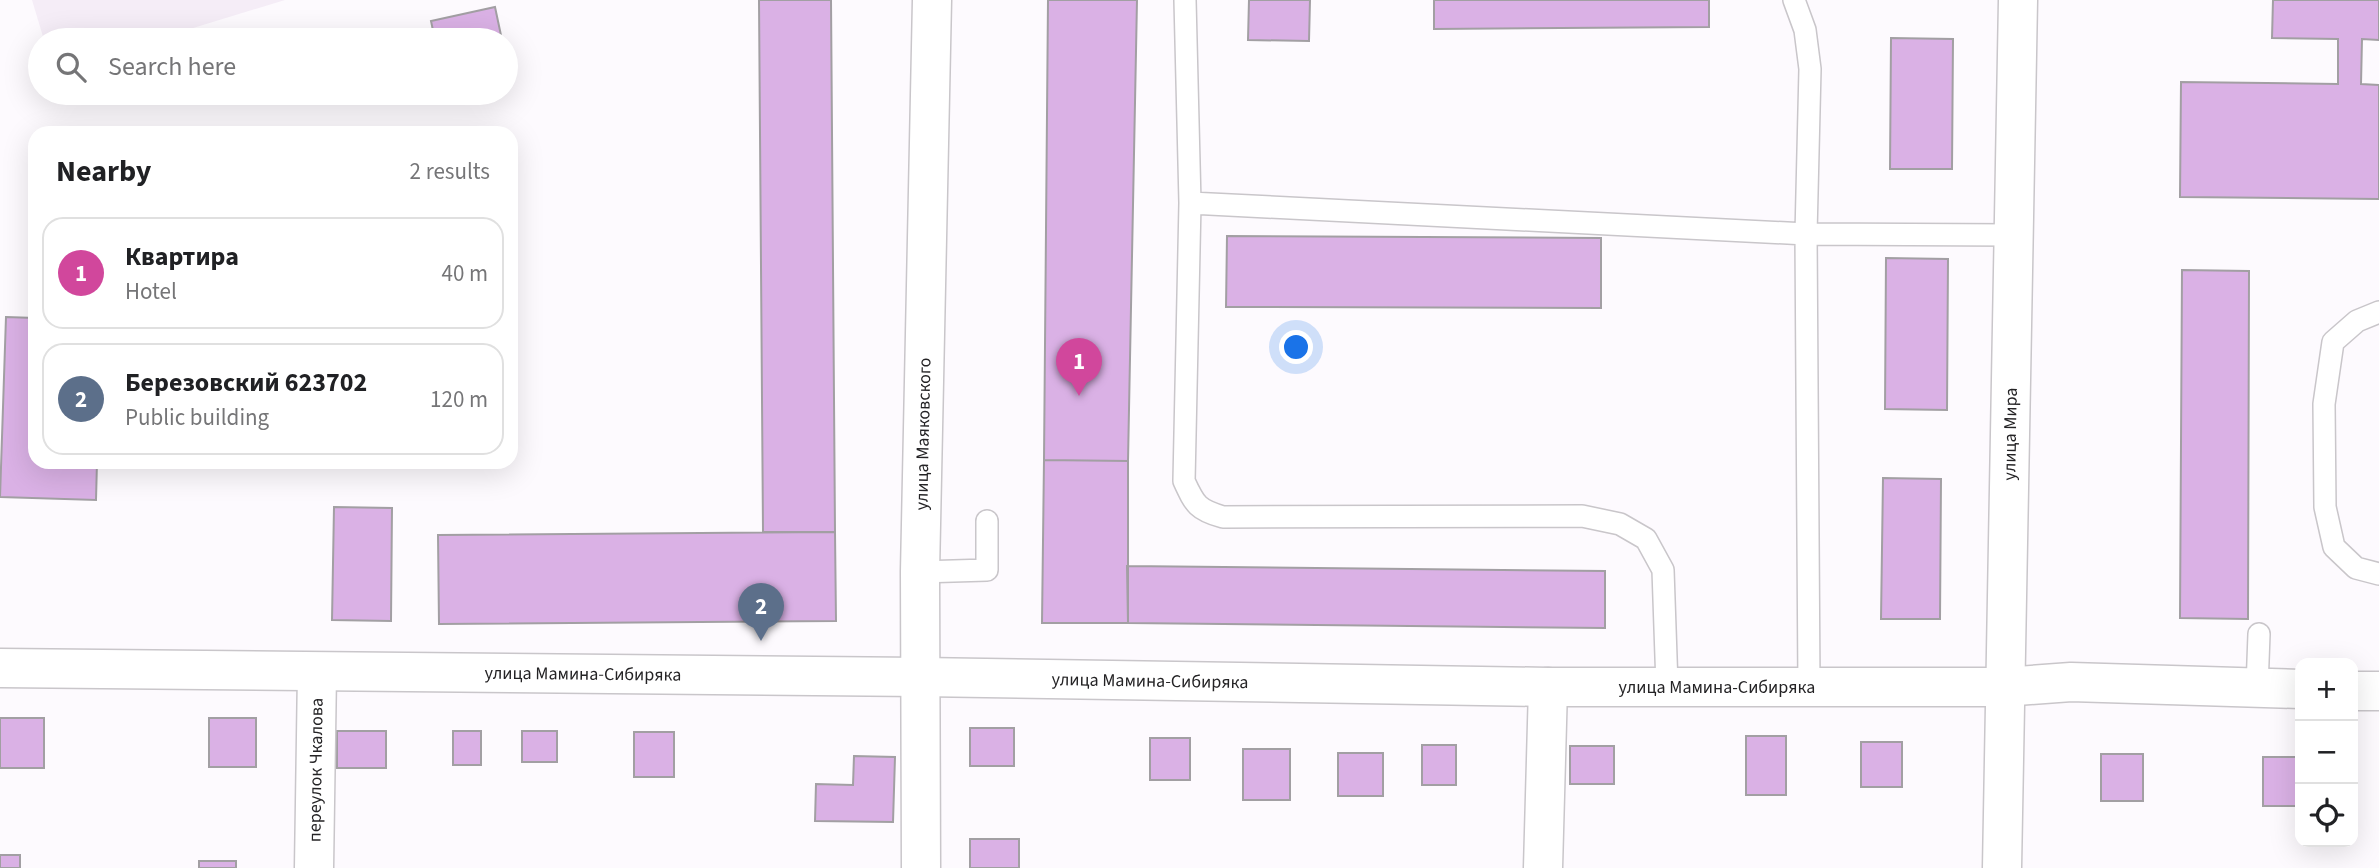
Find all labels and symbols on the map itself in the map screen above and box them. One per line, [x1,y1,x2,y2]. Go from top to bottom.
your location [1279,330,1313,364]
pin: 1 [1056,338,1102,396]
street label: улица Маяковского [909,357,937,511]
street label: улица Мира [1997,387,2024,481]
pin: 2 [738,583,784,641]
street label: улица Мамина-Сибиряка [484,661,682,688]
street label: улица Мамина-Сибиряка [1051,667,1249,695]
street label: улица Мамина-Сибиряка [1618,675,1815,700]
street label: переулок Чкалова [302,698,330,842]

